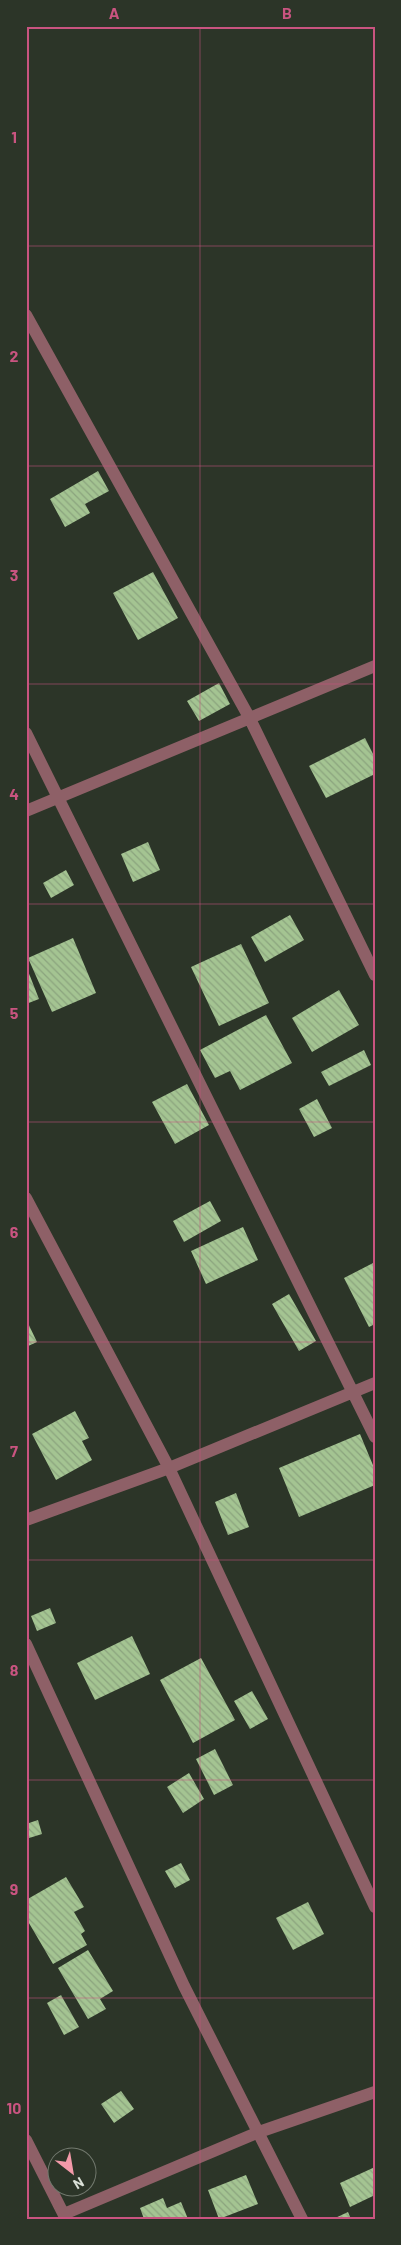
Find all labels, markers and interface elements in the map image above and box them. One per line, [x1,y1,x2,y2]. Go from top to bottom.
text: A [109,3,120,22]
text: B [282,3,292,22]
text: 1 [11,127,17,146]
text: 2 [10,346,19,365]
text: 3 [10,565,18,584]
text: 4 [9,784,19,803]
text: 5 [10,1003,19,1022]
text: 6 [10,1222,19,1241]
text: 7 [10,1441,18,1460]
text: 8 [10,1660,19,1679]
text: 9 [10,1879,18,1898]
text: 10 [7,2098,21,2117]
north arrow [48,2148,98,2198]
text: N [71,2174,87,2193]

